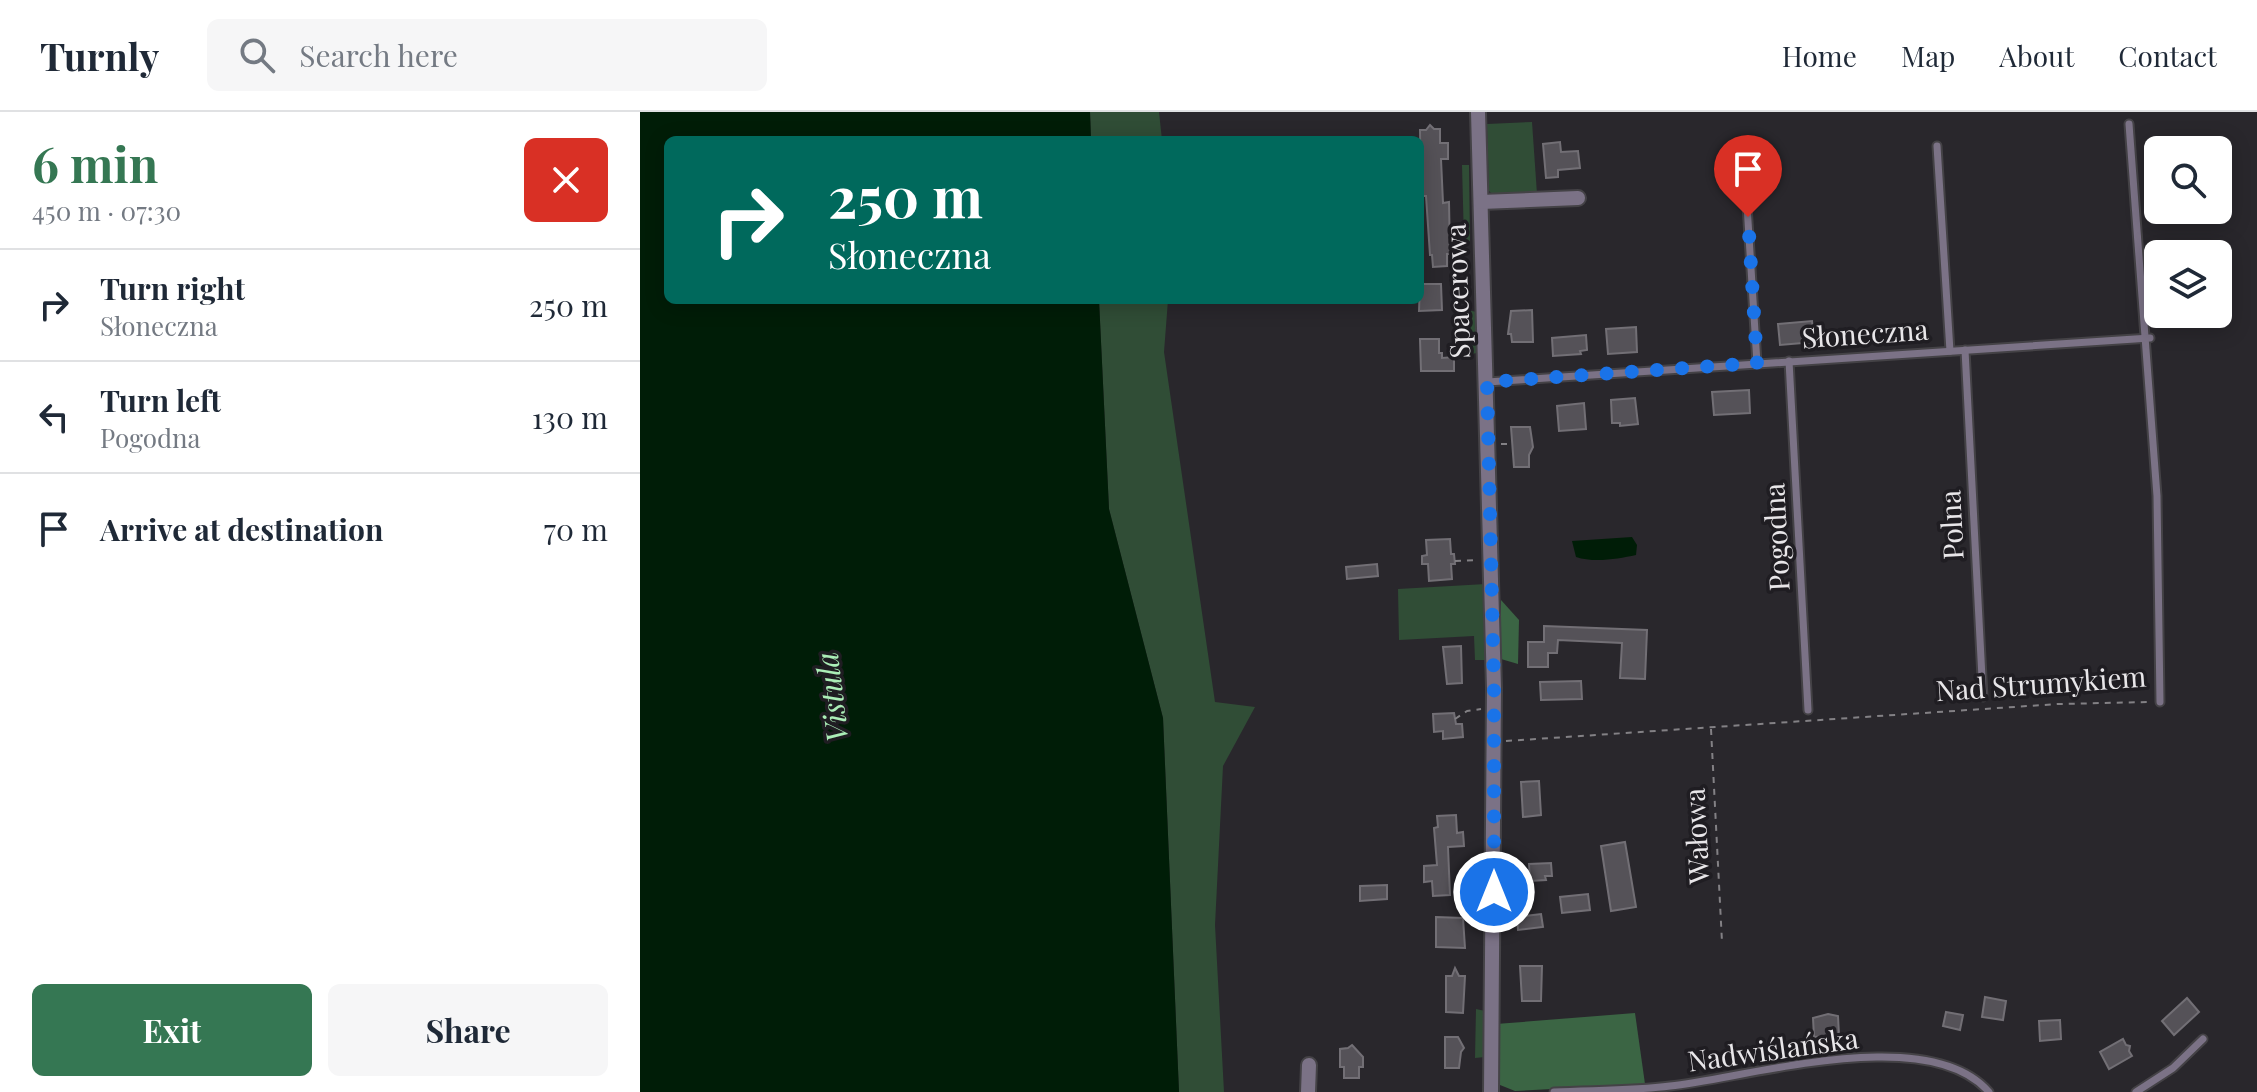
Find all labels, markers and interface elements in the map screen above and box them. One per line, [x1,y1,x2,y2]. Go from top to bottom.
search box [207,19,767,91]
text: Turnly [40,30,159,81]
icon: search [235,33,279,77]
text: Search here [299,35,458,75]
text: Home [1782,37,1857,74]
text: Map [1901,37,1955,74]
text: About [1999,37,2074,74]
text: Contact [2118,37,2217,74]
text: 6 min [32,131,158,195]
pin [1714,135,1782,217]
map controls [2144,136,2232,328]
button: search [2144,136,2232,224]
button: close [524,138,608,222]
icon: arrive [1726,147,1770,191]
text: 250 m [828,158,983,233]
icon: right [696,168,800,272]
text: 450 m · 07:30 [32,193,181,228]
street label: Spacerowa [1436,223,1477,359]
text: Słoneczna [828,230,991,278]
button: layers [2144,240,2232,328]
text: Turn right [100,268,245,308]
icon: right [32,283,76,327]
text: 250 m [529,285,608,325]
text: Słoneczna [100,308,218,343]
street label: Słoneczna [1800,310,1929,355]
text: Turn left [100,380,221,420]
icon: left [32,395,76,439]
text: 130 m [532,397,608,437]
text: Pogodna [100,420,200,455]
street label: Pogodna [1754,482,1797,592]
street label: Polna [1930,489,1971,561]
icon: arrive [32,507,76,551]
text: Arrive at destination [100,509,383,549]
text: 70 m [544,509,608,549]
water label: Vistula [806,650,856,745]
street label: Nad Strumykiem [1934,657,2147,708]
street label: Wałowa [1675,787,1717,886]
position arrow [1452,850,1536,934]
button: Exit [32,984,312,1076]
button: Share [328,984,608,1076]
street label: Nadwiślańska [1685,1018,1861,1079]

